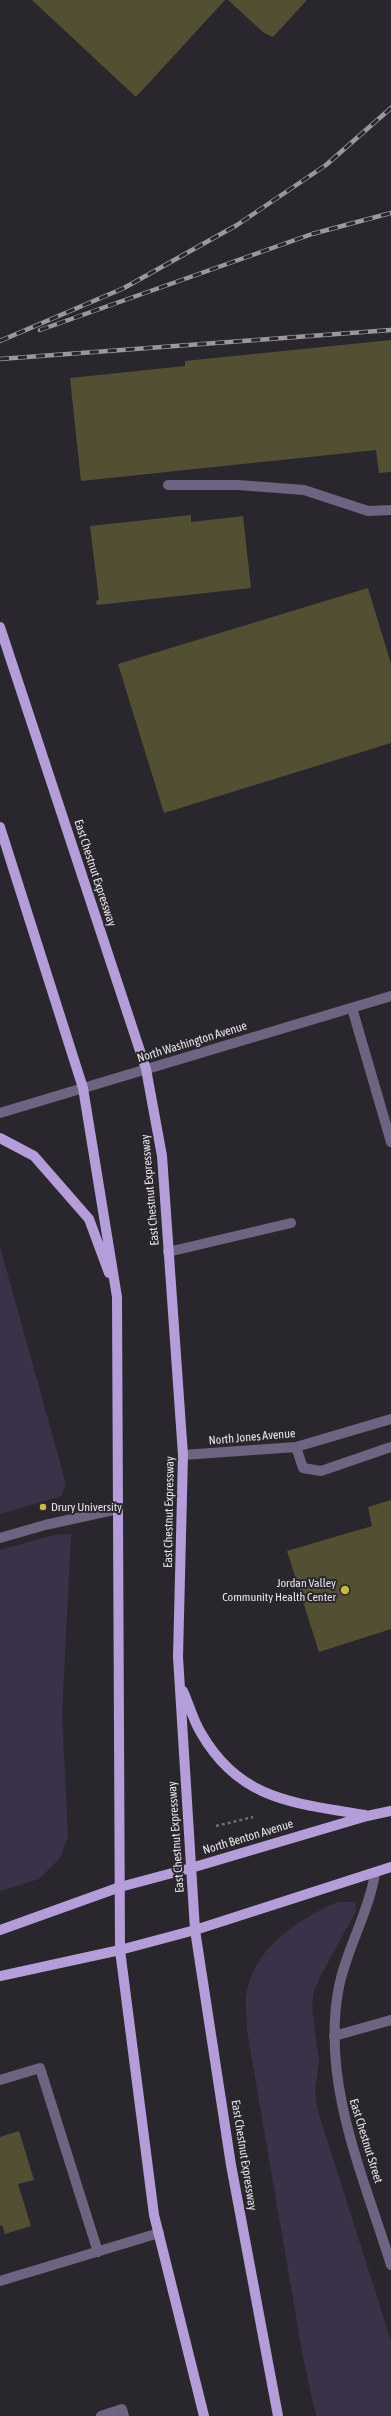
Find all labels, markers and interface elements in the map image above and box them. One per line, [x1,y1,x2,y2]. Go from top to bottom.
street label: East Chestnut Expressway [71,818,119,928]
street label: North Washington Avenue [135,1018,249,1066]
street label: East Chestnut Expressway [138,1134,162,1246]
street label: North Jones Avenue [208,1426,296,1448]
street label: East Chestnut Expressway [161,1456,177,1568]
place label: Drury University [51,1500,122,1514]
marker: Drury University [38,1502,48,1512]
place label: Jordan Valley Community Health Center [222,1576,336,1604]
marker: Jordan Valley Community Health Center [339,1584,351,1596]
street label: East Chestnut Expressway [165,1781,187,1893]
street label: North Benton Avenue [201,1816,295,1858]
street label: East Chestnut Street [346,2097,386,2185]
street label: East Chestnut Expressway [228,2099,260,2211]

